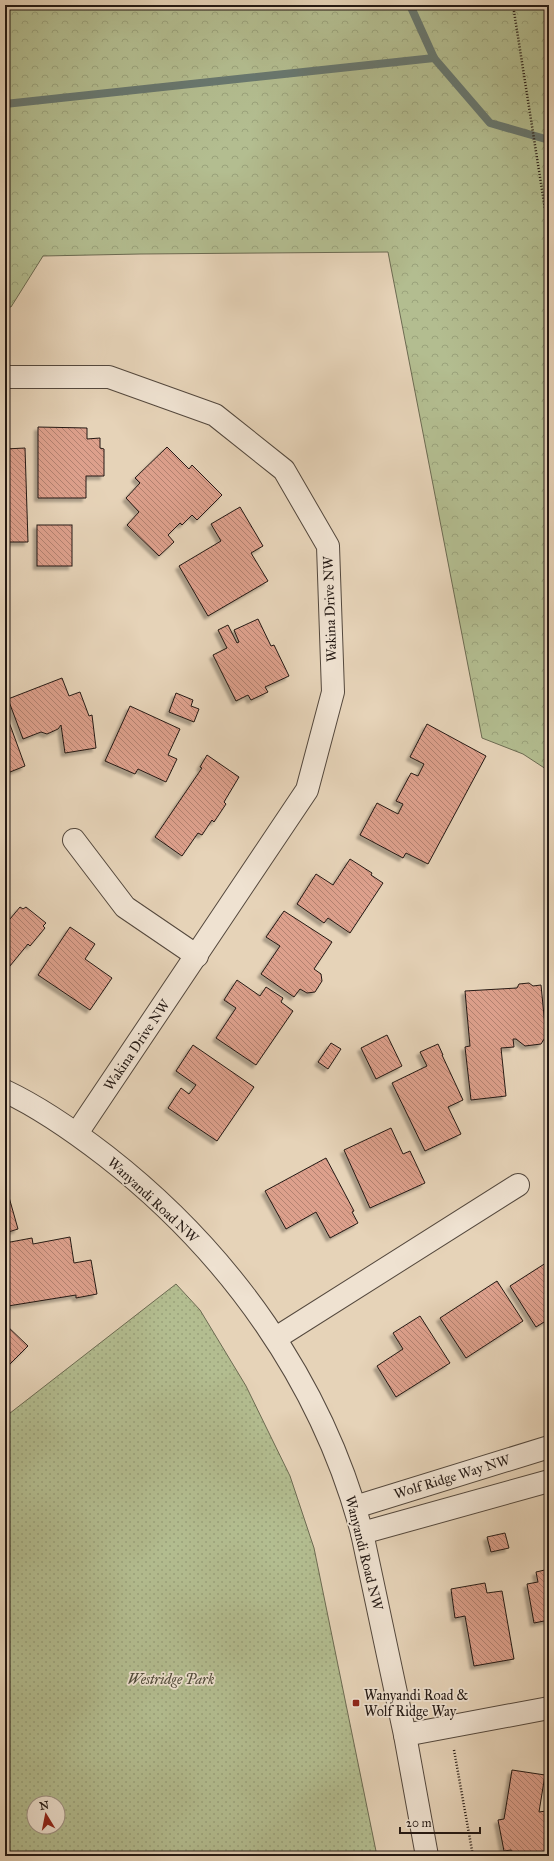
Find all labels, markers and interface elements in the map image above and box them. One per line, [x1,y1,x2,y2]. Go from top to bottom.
street label: Wakina Drive NW [320,555,340,662]
street label: Wakina Drive NW [100,996,174,1094]
street label: Wanyandi Road NW [104,1154,202,1247]
street label: Wolf Ridge Way NW [392,1451,513,1503]
street label: Wanyandi Road NW [342,1494,387,1613]
park label: Westridge Park [128,1671,215,1688]
place label: Wanyandi Road & Wolf Ridge Way [364,1687,469,1720]
marker: Wanyandi Road & Wolf Ridge Way [351,1698,361,1708]
north arrow [26,1795,66,1835]
text: N [39,1798,51,1813]
scale bar [400,1809,480,1835]
text: 20 m [406,1816,432,1830]

